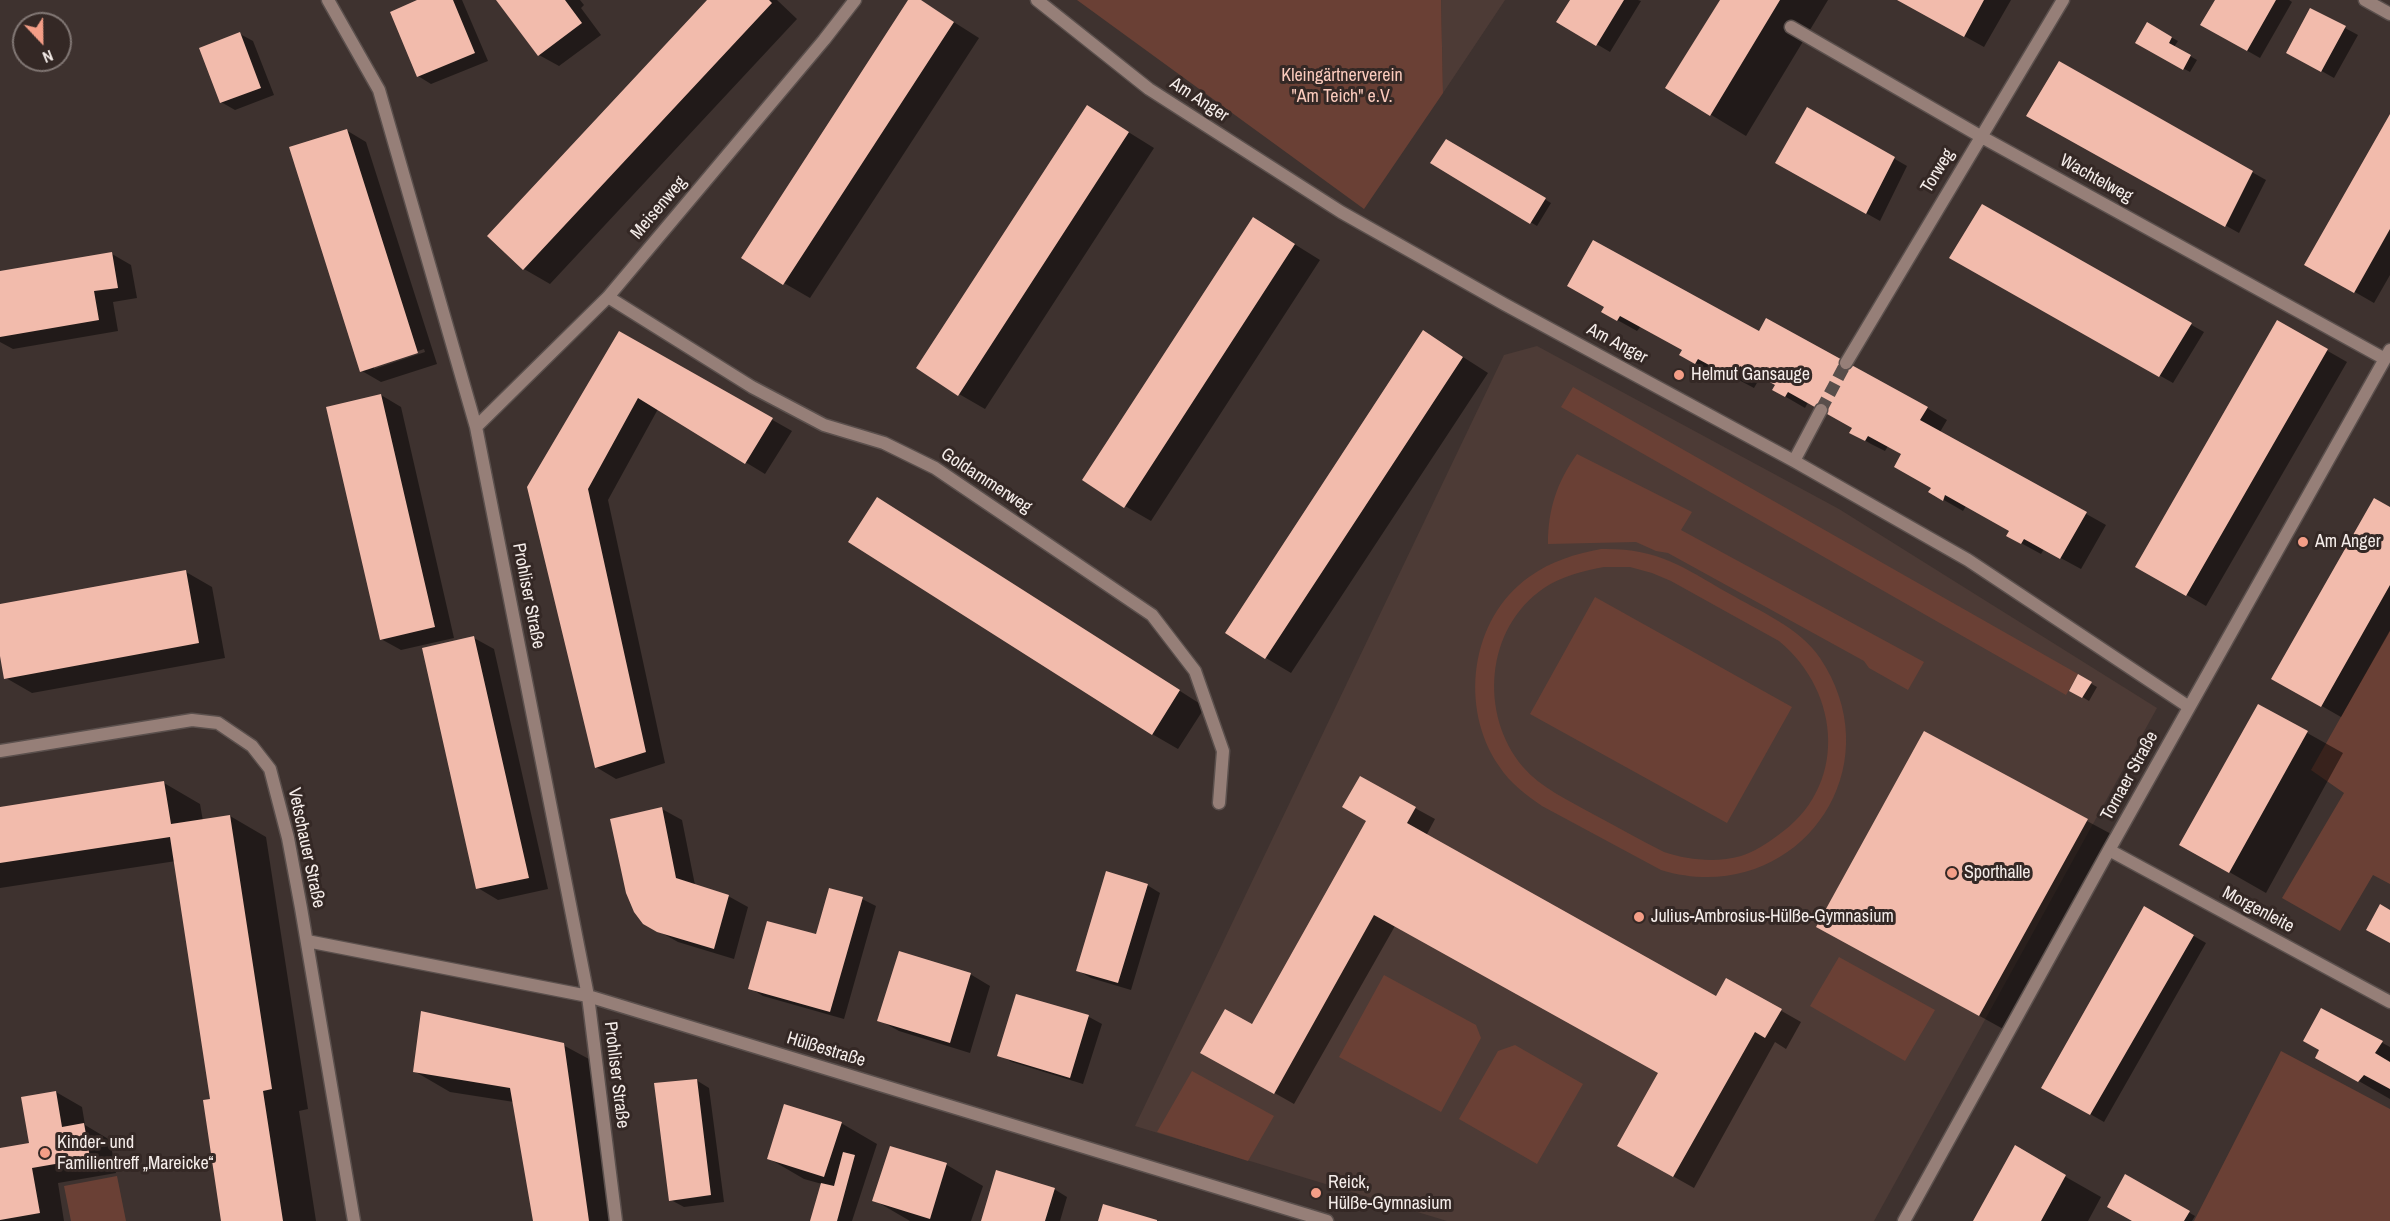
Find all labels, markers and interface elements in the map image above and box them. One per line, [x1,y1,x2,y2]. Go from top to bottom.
north arrow [12,12,72,72]
text: N [39,45,57,69]
park label: Kleingärtnerverein "Am Teich" e.V. [1281,65,1403,107]
street label: Am Anger [1166,73,1232,127]
street label: Torweg [1916,145,1960,197]
street label: Wachtelweg [2056,150,2136,208]
street label: Meisenweg [626,172,692,244]
street label: Am Anger [1583,319,1651,369]
place label: Helmut Gansauge [1691,364,1810,386]
marker: Helmut Gansauge [1672,368,1686,382]
street label: Goldammerweg [936,444,1036,518]
place label: Am Anger [2315,531,2381,553]
marker: Am Anger [2296,535,2310,549]
street label: Prohliser Straße [507,541,549,651]
street label: Tornaer Straße [2097,728,2163,824]
street label: Vetschauer Straße [283,786,329,910]
place label: Sporthalle [1964,862,2030,884]
marker: Sporthalle [1945,866,1959,880]
street label: Morgenleite [2219,882,2297,938]
place label: Julius-Ambrosius-Hülße-Gymnasium [1651,906,1894,928]
marker: Julius-Ambrosius-Hülße-Gymnasium [1632,910,1646,924]
street label: Prohliser Straße [599,1020,633,1130]
street label: Hülßestraße [784,1028,868,1072]
place label: Kinder- und Familientreff „Mareicke“ [57,1132,214,1174]
marker: Kinder- und Familientreff „Mareicke“ [38,1146,52,1160]
place label: Reick, Hülße-Gymnasium [1328,1172,1452,1214]
marker: Reick, Hülße-Gymnasium [1309,1186,1323,1200]

